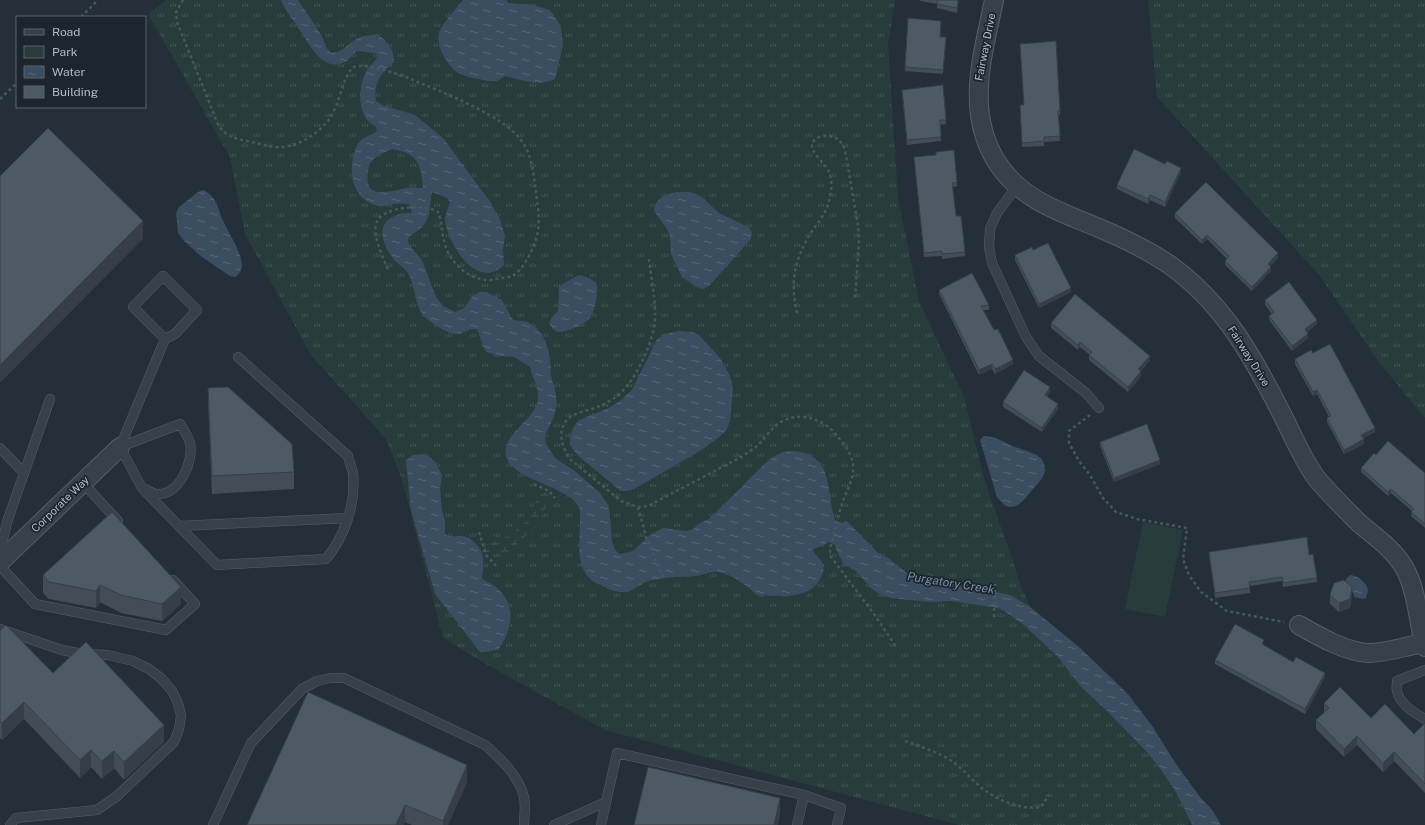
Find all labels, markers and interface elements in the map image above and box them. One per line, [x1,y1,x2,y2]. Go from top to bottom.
street label: Fairway Drive [973,12,997,82]
legend [16,16,146,108]
text: Road [52,25,80,39]
text: Park [52,45,78,59]
text: Water [52,65,86,79]
text: Building [52,85,98,99]
street label: Fairway Drive [1226,324,1272,388]
street label: Corporate Way [29,473,91,534]
water label: Purgatory Creek [906,569,996,597]

